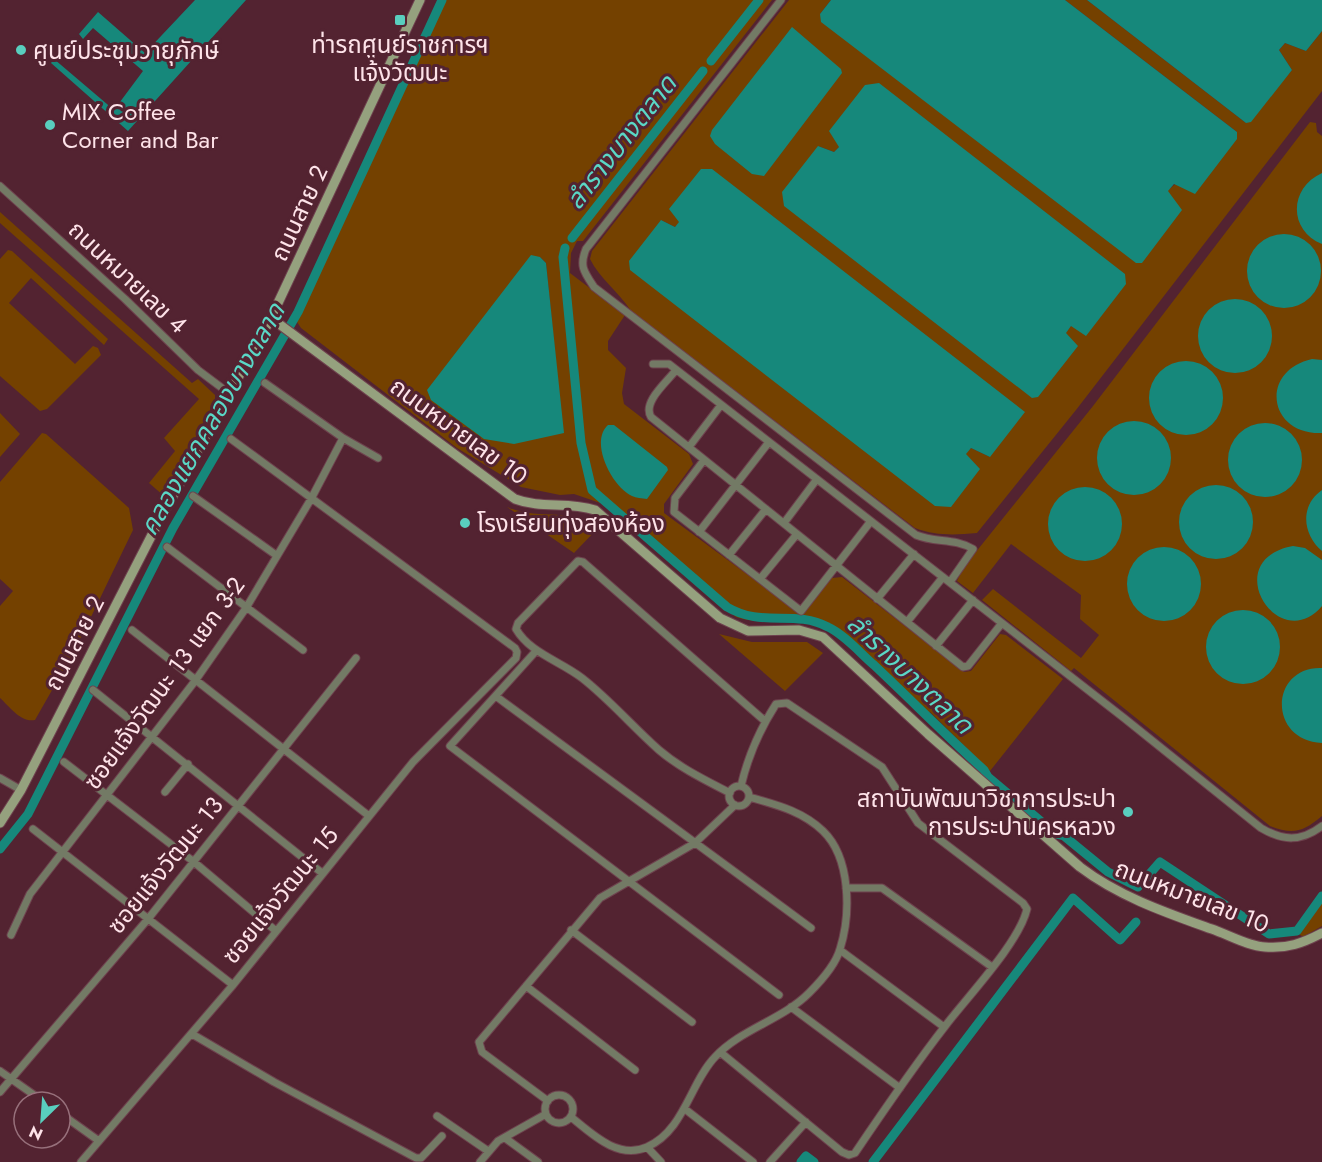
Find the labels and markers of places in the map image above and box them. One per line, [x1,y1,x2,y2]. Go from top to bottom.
marker: ท่ารถศูนย์ราชการฯ แจ้งวัฒนะ [393,13,407,27]
place label: ท่ารถศูนย์ราชการฯ แจ้งวัฒนะ [311,27,489,90]
place label: ศูนย์ประชุมวายุภักษ์ [33,33,219,68]
marker: ศูนย์ประชุมวายุภักษ์ [14,43,28,57]
place label: MIX Coffee Corner and Bar [62,94,219,157]
marker: MIX Coffee Corner and Bar [43,118,57,132]
place label: โรงเรียนทุ่งสองห้อง [477,506,665,541]
marker: โรงเรียนทุ่งสองห้อง [458,516,472,530]
place label: สถาบันพัฒนาวิชาการประปา การประปานครหลวง [857,781,1116,844]
marker: สถาบันพัฒนาวิชาการประปา การประปานครหลวง [1121,805,1135,819]

